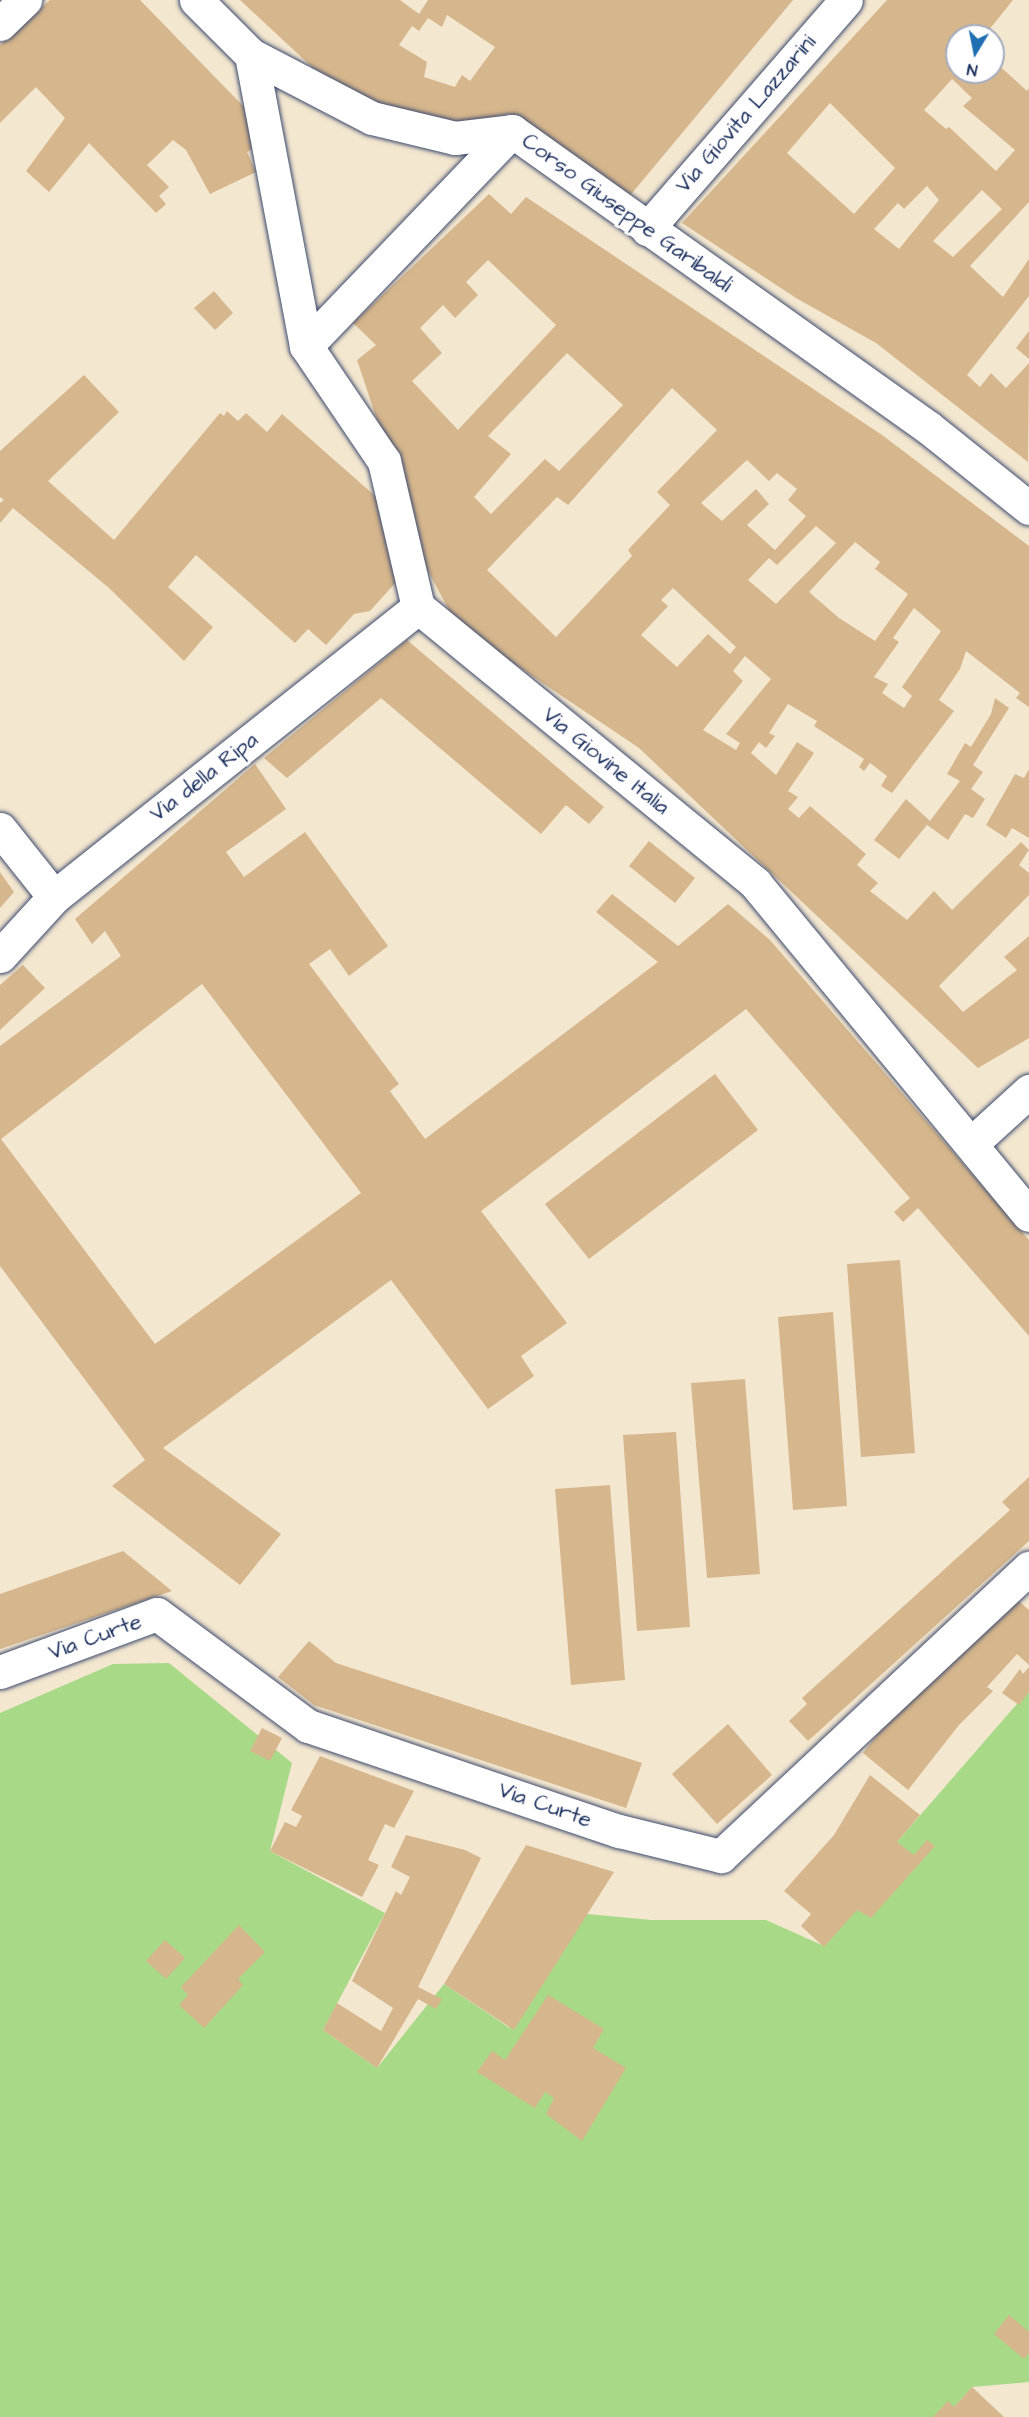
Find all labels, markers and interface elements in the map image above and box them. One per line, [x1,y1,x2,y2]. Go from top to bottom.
north arrow [945,24,1005,84]
street label: Via Giovita Lazzarini [670,30,822,198]
text: N [965,58,979,81]
street label: Corso Giuseppe Garibaldi [517,128,737,298]
street label: Via Giovine Italia [537,702,675,820]
street label: Via della Ripa [145,727,263,827]
street label: Via Curte [45,1608,145,1666]
street label: Via Curte [495,1777,595,1833]

